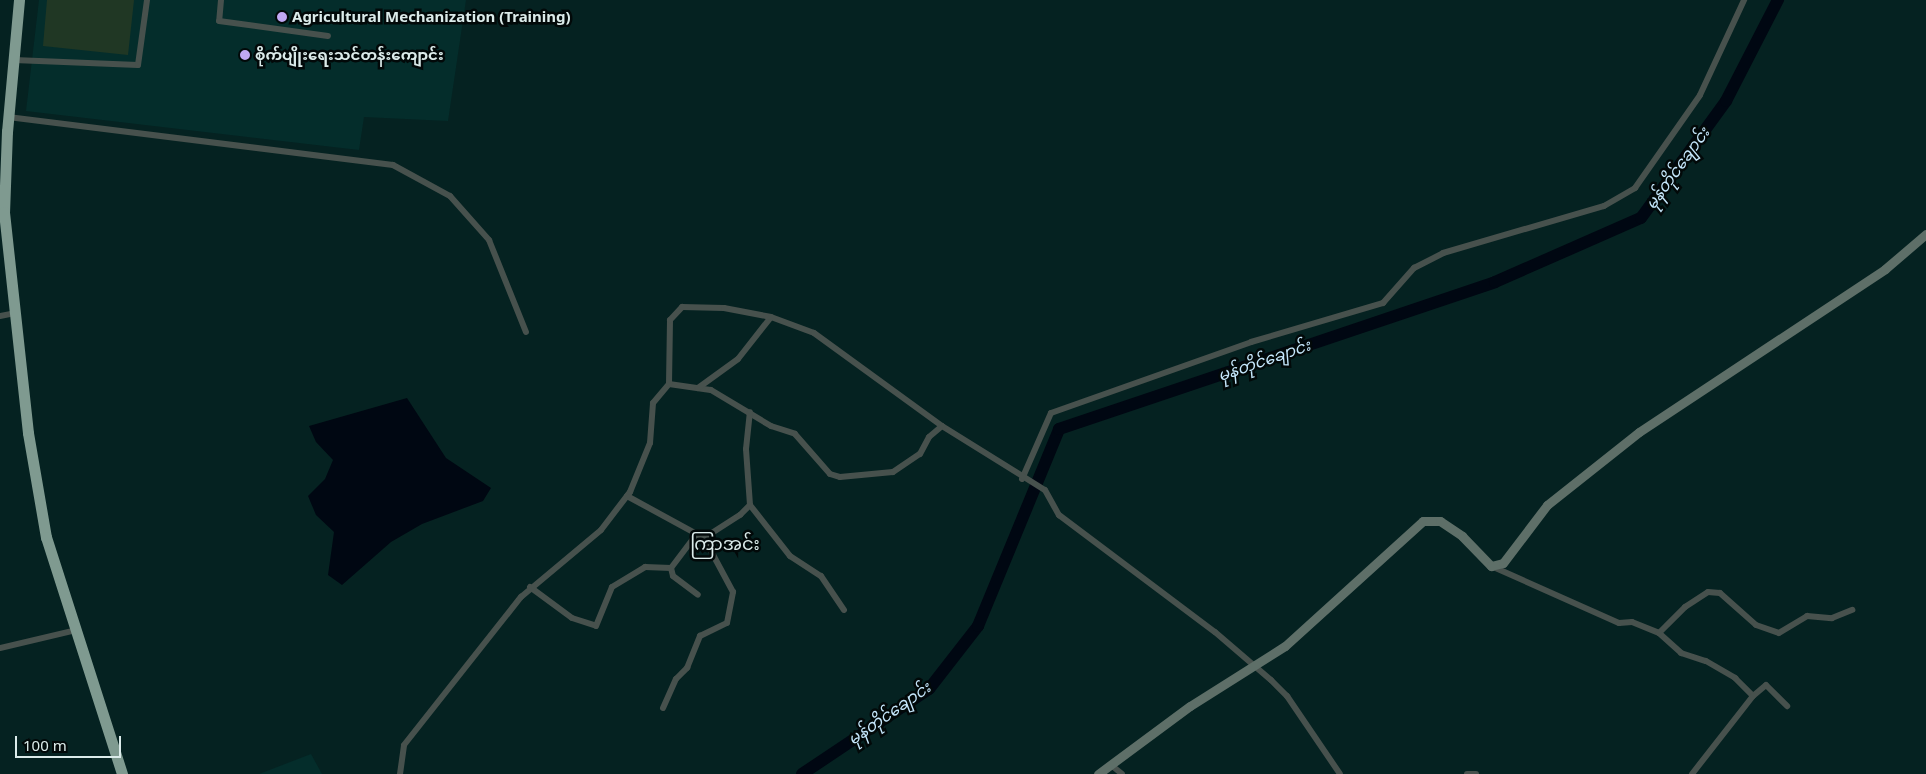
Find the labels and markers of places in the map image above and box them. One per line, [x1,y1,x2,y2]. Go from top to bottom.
place label: Agricultural Mechanization (Training) [292,8,571,26]
marker: Agricultural Mechanization (Training) [276,11,288,23]
place label: စိုက်ပျိုးရေးသင်တန်းကျောင်း [255,46,444,64]
marker: စိုက်ပျိုးရေးသင်တန်းကျောင်း [239,49,251,61]

